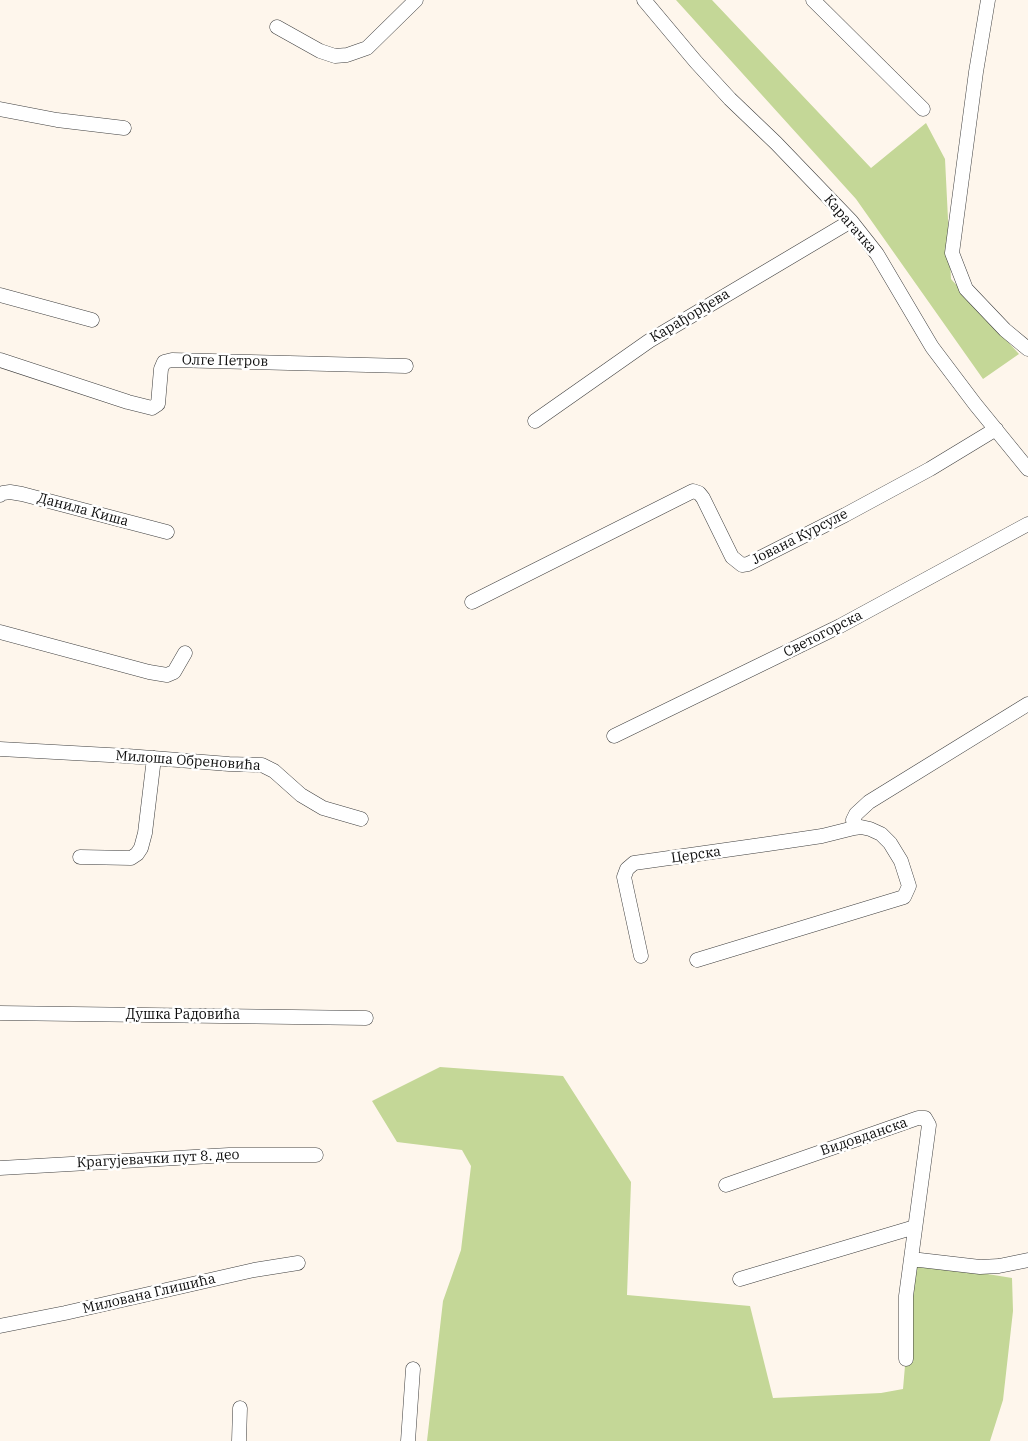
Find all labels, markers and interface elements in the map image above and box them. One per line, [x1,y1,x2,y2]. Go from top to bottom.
street label: Карагачка [820,191,880,257]
street label: Карађорђева [647,286,733,346]
street label: Олге Петров [182,352,268,370]
street label: Данила Киша [36,490,130,530]
street label: Јована Курсуле [749,506,851,568]
street label: Светогорска [781,607,865,661]
street label: Милоша Обреновића [115,748,261,774]
street label: Церска [670,843,722,867]
street label: Душка Радовића [126,1007,240,1023]
street label: Видовданска [818,1114,910,1160]
street label: Крагујевачки пут 8. део [76,1146,240,1172]
street label: Милована Глишића [81,1271,217,1317]

